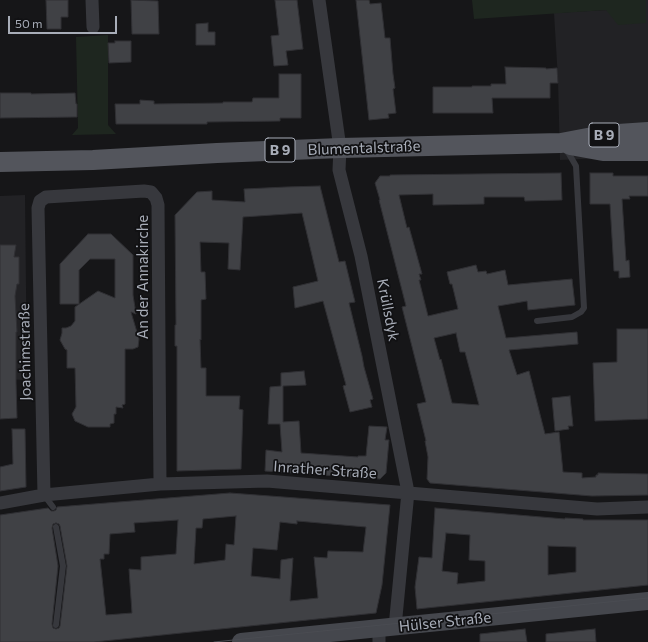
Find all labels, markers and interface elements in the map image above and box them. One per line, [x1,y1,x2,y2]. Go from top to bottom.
scale bar [10,8,119,34]
text: 50 m [15,16,43,30]
road number: B 9 [589,123,619,147]
street label: Blumentalstraße [307,137,421,159]
road number: B 9 [265,138,295,162]
street label: An der Annakirche [134,215,152,339]
street label: Krüllsdyk [373,277,403,343]
street label: Joachimstraße [15,303,35,401]
street label: Inrather Straße [273,457,377,483]
street label: Hülser Straße [398,608,492,636]

